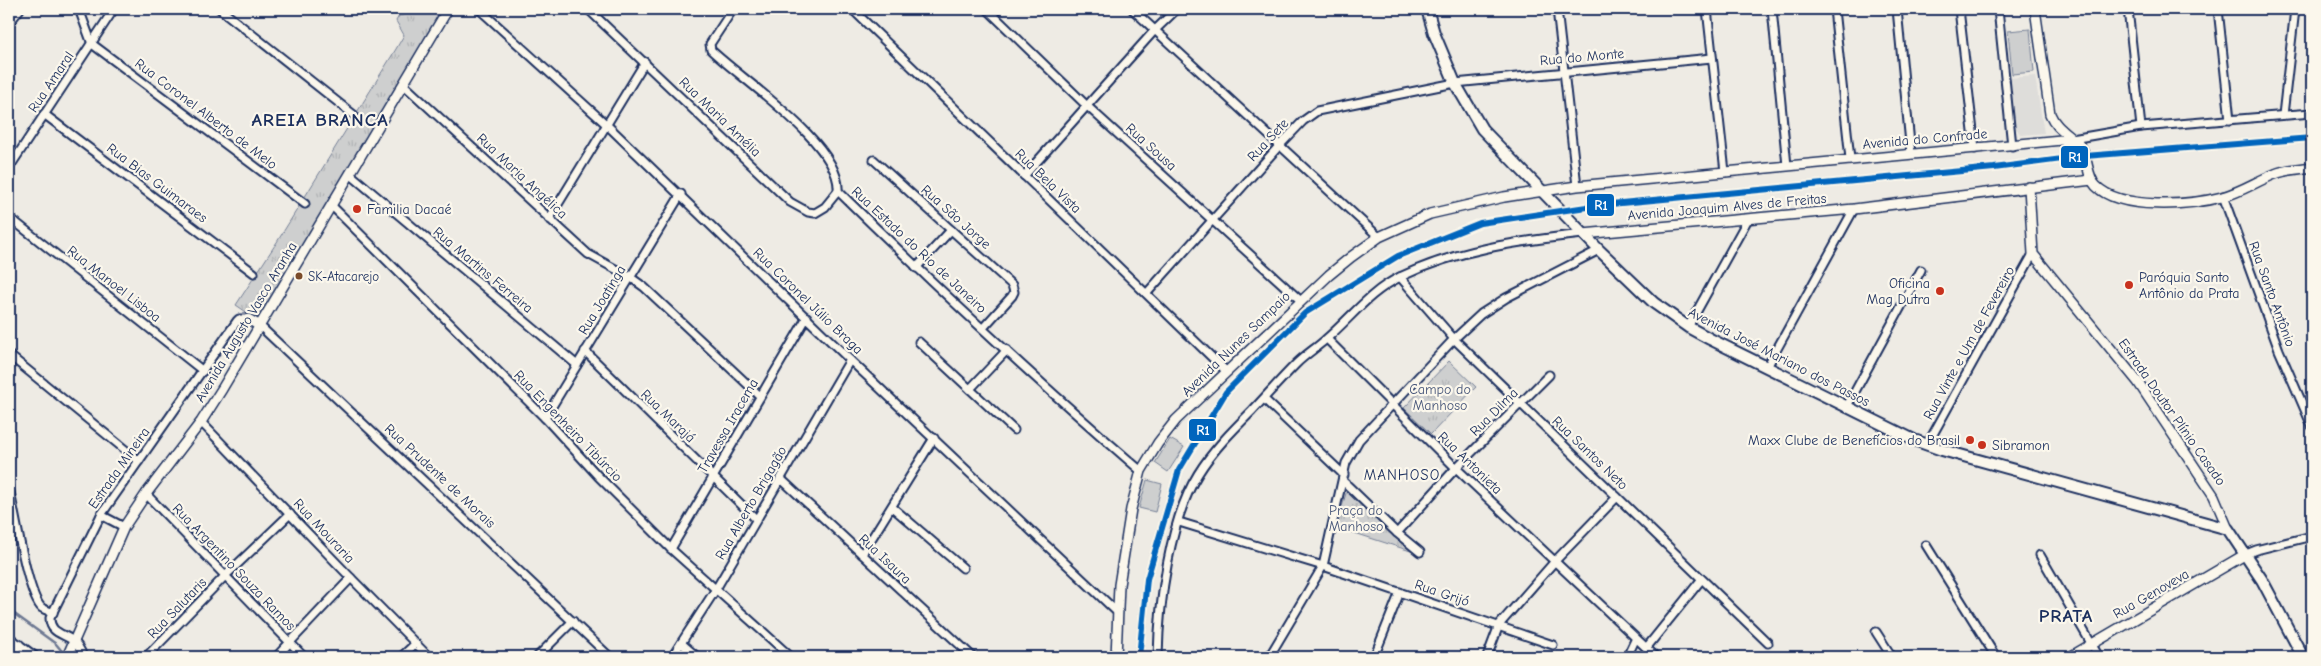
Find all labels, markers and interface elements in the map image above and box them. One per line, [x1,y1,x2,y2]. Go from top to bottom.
street label: Rua do Monte [1539,45,1625,69]
street label: Rua Amaral [24,48,78,116]
street label: Rua Coronel Alberto de Melo [131,55,281,173]
street label: Rua Maria Amélia [676,74,764,160]
district label: AREIA BRANCA [251,109,389,131]
street label: Rua Sete [1244,115,1292,165]
street label: Rua Sousa [1122,120,1180,174]
street label: Avenida do Confrade [1862,125,1988,153]
street label: Rua Maria Angélica [473,130,571,222]
street label: Rua Bias Guimaraes [103,140,211,226]
street label: Rua Bela Vista [1011,145,1085,217]
line badge: R1 [2060,145,2089,169]
text: R1 [2068,149,2082,166]
street label: Rua São Jorge [918,181,994,253]
street label: Rua Estado do Rio de Janeiro [848,183,990,317]
street label: Avenida Joaquim Alves de Freitas [1627,190,1827,224]
line badge: R1 [1586,193,1615,217]
text: R1 [1594,197,1608,214]
place label: Familia Dacaé [367,201,451,218]
marker: Familia Dacaé [351,203,363,215]
street label: Rua Martins Ferreira [430,223,536,317]
street label: Avenida Augusto Vasco Aranha [191,239,301,405]
street label: Rua Santo Antônio [2245,239,2299,349]
street label: Rua Manoel Lisboa [64,242,164,326]
street label: Rua Coronel Júlio Braga [749,244,867,358]
street label: Rua Joatinga [575,262,629,338]
street label: Rua Vinte e Um de Fevereiro [1920,263,2018,423]
place label: SK-Atacarejo [308,269,379,284]
place label: Paróquia Santo Antônio da Prata [2139,269,2239,302]
marker: SK-Atacarejo [294,271,304,281]
place label: Oficina Mag Dutra [1866,275,1930,308]
marker: Paróquia Santo Antônio da Prata [2123,279,2135,291]
marker: Oficina Mag Dutra [1934,285,1946,297]
street label: Avenida Nunes Sampaio [1178,288,1294,400]
street label: Avenida José Mariano dos Passos [1685,304,1873,410]
street label: Estrada Doutor Plínio Casado [2115,335,2229,489]
street label: Rua Engenheiro Tibúrcio [510,367,626,485]
street label: Travessa Iracema [694,376,762,476]
park label: Campo do Manhoso [1409,381,1471,414]
street label: Rua Dilma [1466,384,1522,440]
street label: Rua Marajá [637,386,699,446]
street label: Rua Santos Neto [1549,413,1631,493]
line badge: R1 [1188,418,1217,442]
street label: Rua Prudente de Morais [381,420,499,532]
text: R1 [1196,422,1210,439]
street label: Estrada Mineira [85,424,153,512]
street label: Rua Antonieta [1434,428,1506,498]
place label: Maxx Clube de Benefícios do Brasil [1748,432,1960,449]
marker: Maxx Clube de Benefícios do Brasil [1964,434,1976,446]
place label: Sibramon [1992,437,2050,454]
marker: Sibramon [1976,439,1988,451]
street label: Rua Alberto Brigagão [712,443,790,563]
district label: MANHOSO [1364,466,1440,484]
street label: Rua Mouraria [290,495,358,567]
street label: Rua Argentino Souza Ramos [169,500,299,634]
park label: Praça do Manhoso [1329,502,1383,535]
street label: Rua Isaura [855,530,915,588]
street label: Rua Genoveva [2110,565,2192,623]
street label: Rua Salutaris [144,574,210,642]
street label: Rua Grijó [1412,576,1472,610]
district label: PRATA [2039,605,2093,627]

